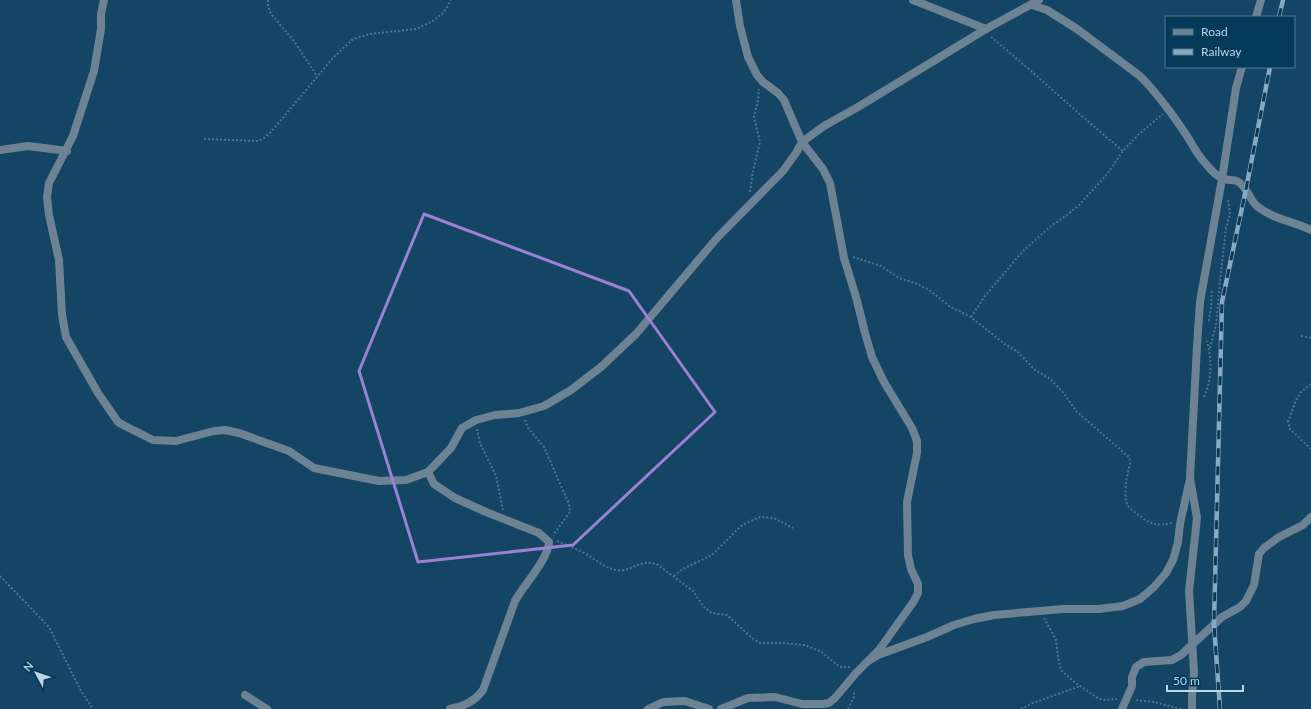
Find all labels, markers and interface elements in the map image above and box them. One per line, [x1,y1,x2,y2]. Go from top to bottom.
legend [1165,16,1295,68]
text: Road [1201,24,1228,39]
text: Railway [1201,44,1242,59]
north arrow [16,653,56,693]
text: N [20,659,36,674]
scale bar [1167,667,1243,693]
text: 50 m [1173,673,1200,688]

